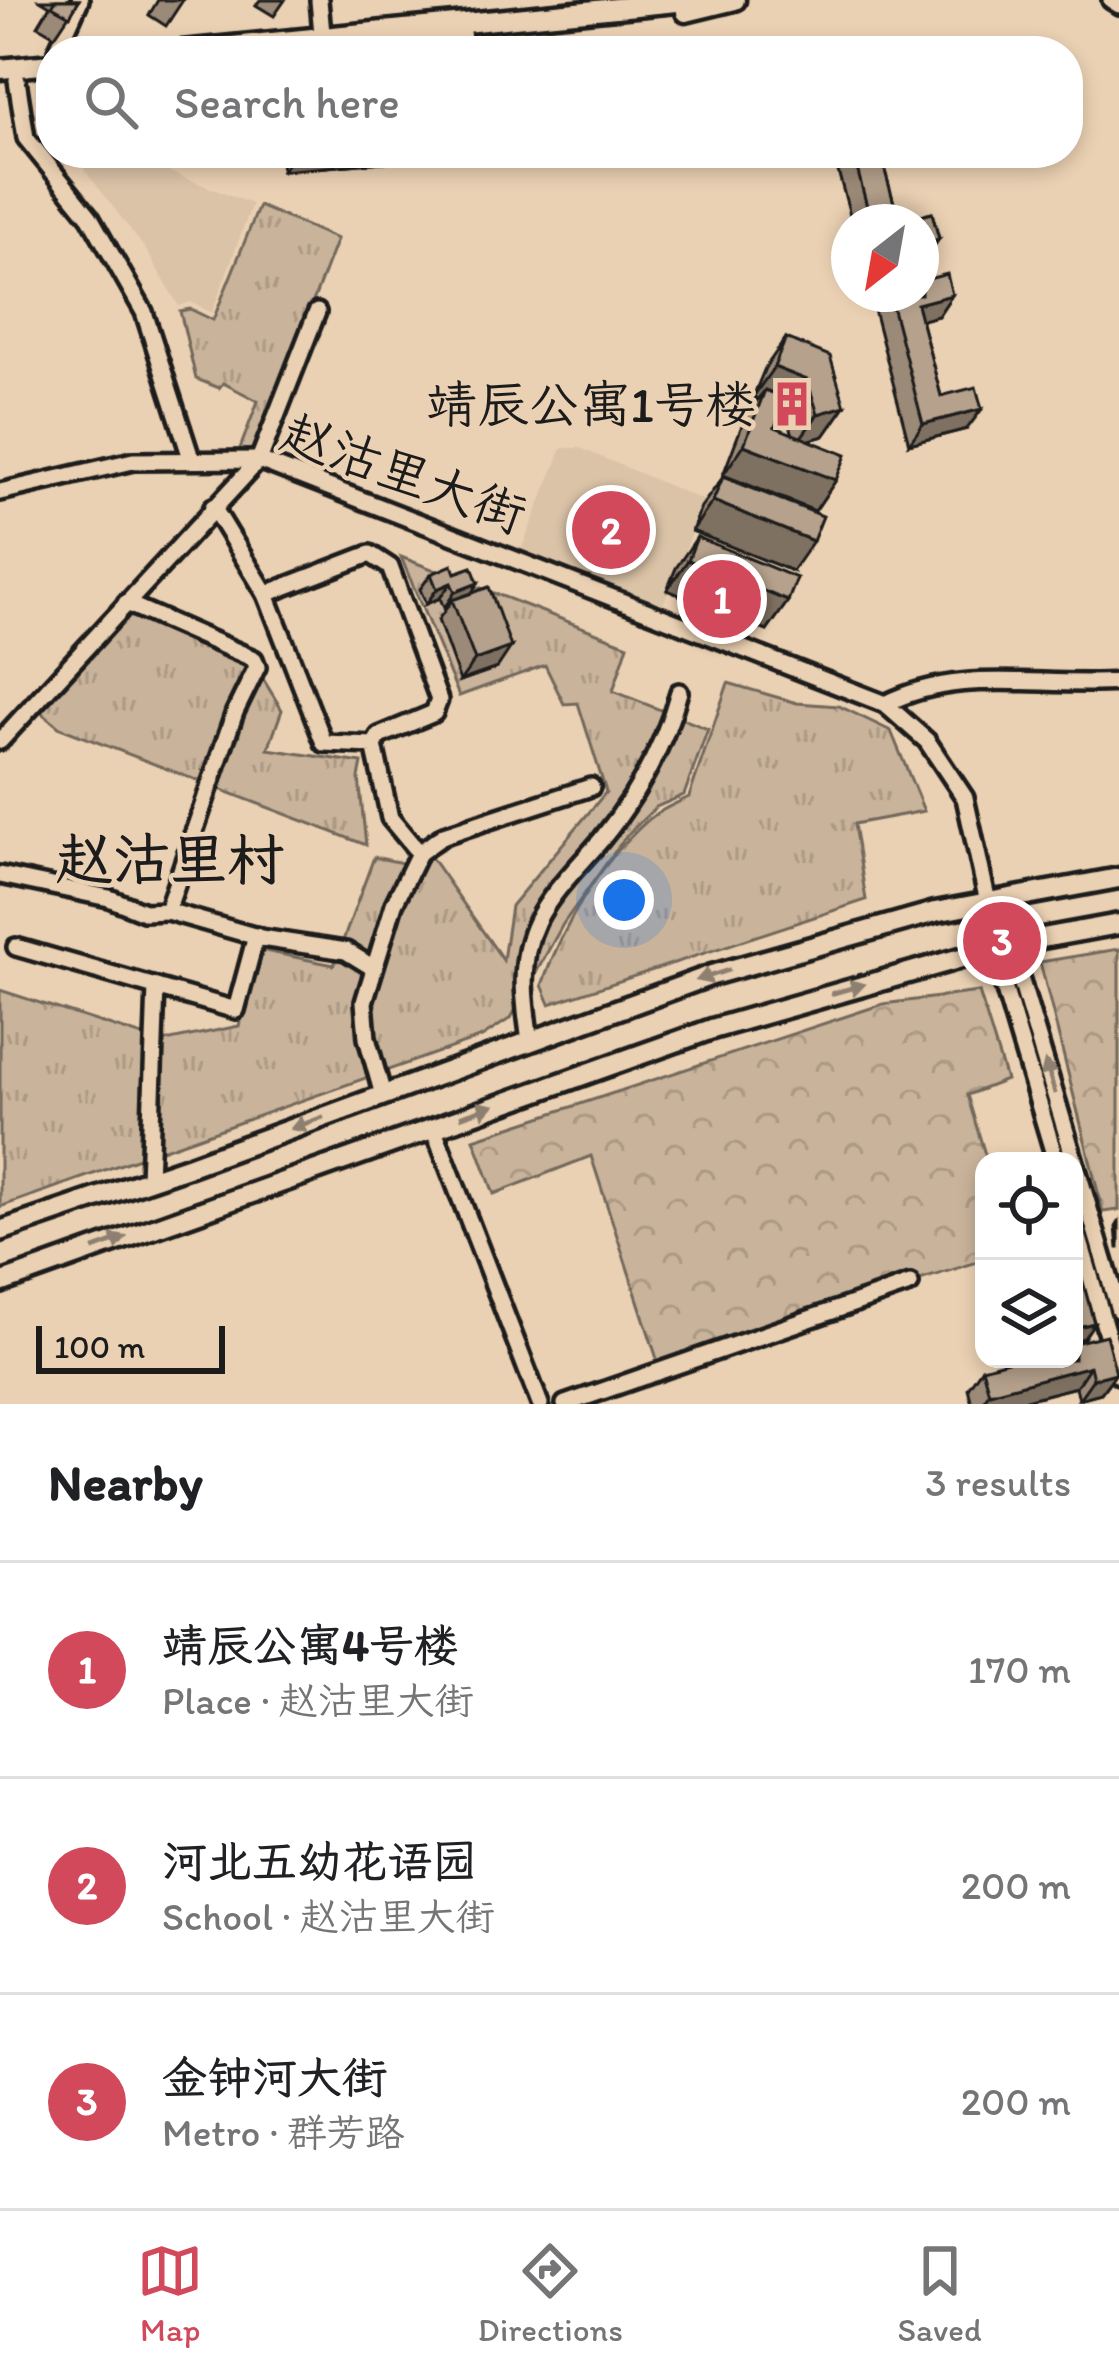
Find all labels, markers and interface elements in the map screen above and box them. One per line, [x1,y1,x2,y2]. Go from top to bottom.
search box [36,36,1083,168]
icon: search [78,69,144,135]
text: Search here [174,75,400,129]
north arrow [831,204,939,312]
place label: 靖辰公寓1号楼 [426,374,756,435]
building icon: 靖辰公寓1号楼 [767,379,817,429]
street label: 赵沽里大街 [274,401,534,546]
pin: 2 [572,485,650,575]
pin: 1 [683,554,761,644]
district label: 赵沽里村 [56,825,284,893]
your location [594,870,654,930]
pin: 3 [963,896,1041,986]
one-way arrow [694,967,731,986]
one-way arrow [829,979,866,998]
one-way arrow [1040,1058,1058,1095]
one-way arrow [459,1101,495,1119]
one-way arrow [289,1115,325,1133]
map controls [975,1152,1083,1368]
button: locate [975,1152,1083,1260]
one-way arrow [92,1233,128,1251]
button: layers [975,1260,1083,1368]
scale bar [36,1320,225,1373]
text: 100 m [54,1327,145,1366]
text: Nearby [48,1452,203,1513]
text: 3 results [925,1459,1071,1506]
text: 靖辰公寓4号楼 [162,1618,459,1672]
text: 1 [78,1646,96,1693]
text: 170 m [968,1646,1071,1693]
text: Place · 赵沽里大街 [162,1677,474,1724]
text: 河北五幼花语园 [162,1834,477,1888]
text: 2 [77,1862,97,1909]
text: 200 m [961,1862,1071,1909]
text: School · 赵沽里大街 [162,1893,495,1940]
text: 金钟河大街 [162,2050,387,2104]
text: 3 [76,2078,98,2125]
text: 200 m [961,2078,1071,2125]
text: Metro · 群芳路 [162,2109,404,2156]
tab: Map [137,2238,203,2349]
tab: Directions [478,2238,623,2349]
tab: Saved [898,2238,982,2349]

